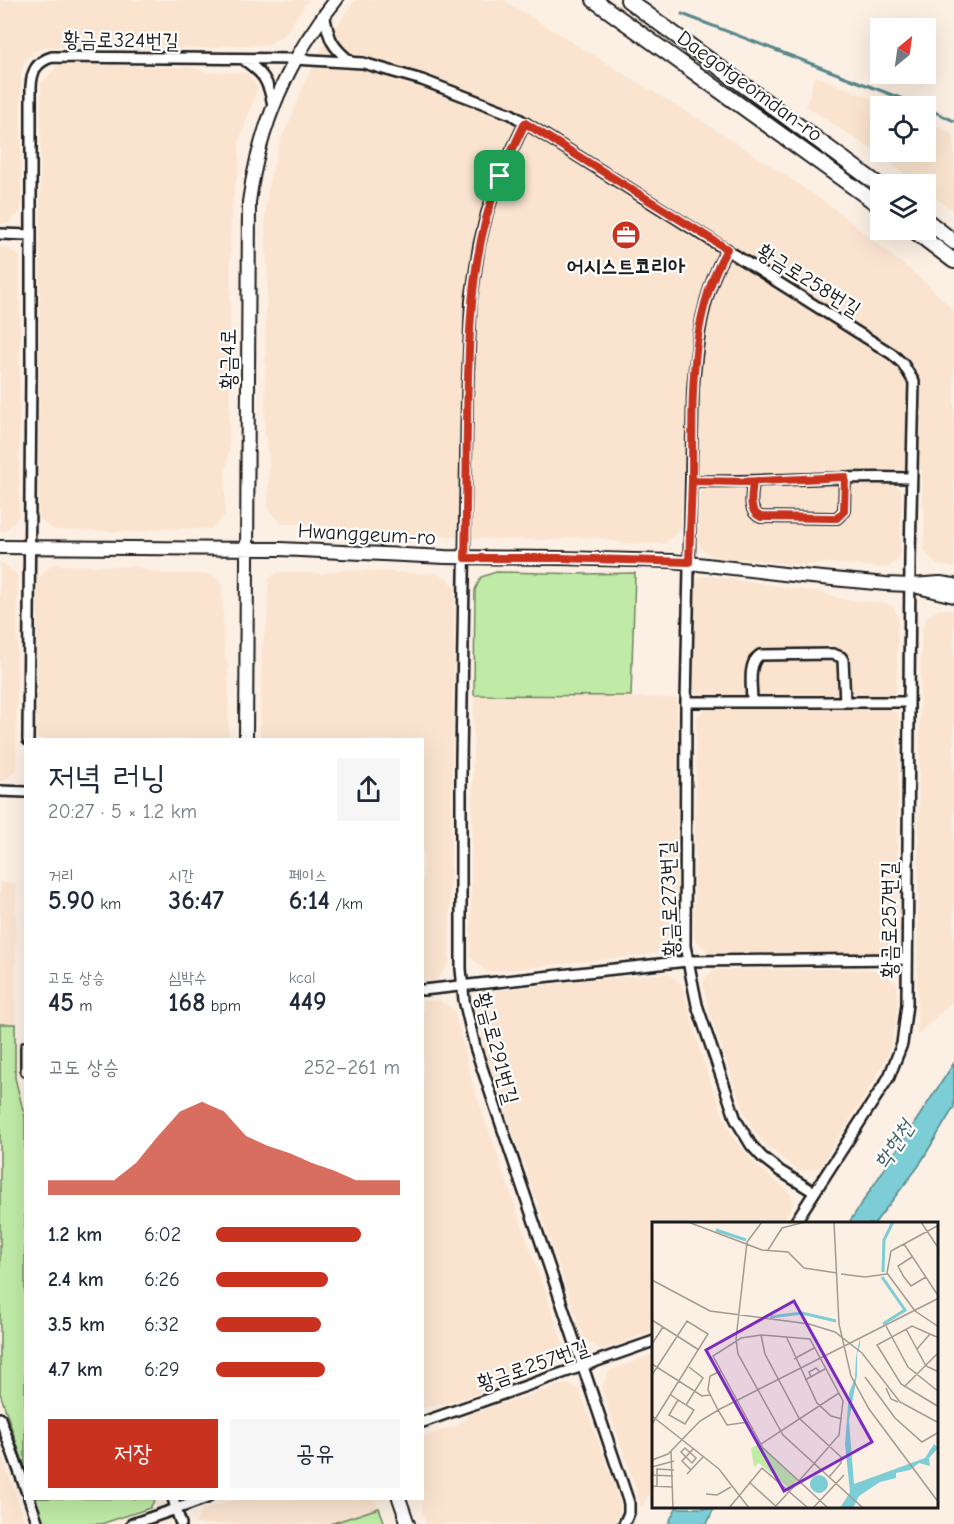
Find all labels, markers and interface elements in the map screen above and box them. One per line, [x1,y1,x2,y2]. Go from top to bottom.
north arrow [870,18,936,84]
map controls [870,18,936,240]
street label: Daegotgeomdan-ro [673,25,827,147]
street label: 황금로324번길 [63,27,179,53]
button: locate [870,96,936,162]
pin [474,150,525,201]
icon: arrive [483,159,516,192]
button: layers [870,174,936,240]
office icon: 어시스트코리아 [610,219,642,251]
street label: 황금로258번길 [753,239,865,321]
place label: 어시스트코리아 [567,254,685,278]
street label: 황금4로 [216,329,240,389]
street label: Hwanggeum-ro [297,518,437,550]
text: 저녁 러닝 [48,758,166,796]
button: share [337,758,400,821]
text: 20:27 · 5 × 1.2 km [48,800,197,823]
street label: 황금로273번길 [655,841,683,957]
street label: 황금로257번길 [877,862,901,978]
text: 거리 [48,867,74,885]
text: 시간 [168,867,194,885]
text: 페이스 [289,867,327,885]
text: 5.90 [48,886,95,916]
text: 36:47 [168,886,224,916]
text: 6:14 [289,886,330,916]
text: km [95,895,121,913]
text: /km [330,895,363,913]
text: 고도 상승 [48,969,105,987]
text: 심박수 [168,969,207,987]
text: kcal [289,969,316,987]
text: 449 [289,987,327,1017]
text: 45 [48,988,74,1018]
text: 168 [168,988,205,1018]
street label: 황금로291번길 [471,989,523,1107]
text: m [74,997,93,1015]
text: bpm [205,997,241,1015]
text: 고도 상승 [48,1056,119,1079]
text: 252–261 m [304,1056,400,1079]
water label: 학현천 [868,1113,921,1174]
inset map [652,1222,939,1509]
text: 1.2 km [48,1223,102,1246]
text: 6:02 [144,1223,181,1246]
text: 2.4 km [48,1268,104,1291]
text: 6:26 [144,1268,180,1291]
text: 3.5 km [48,1313,105,1336]
text: 6:32 [144,1313,179,1336]
street label: 황금로257번길 [474,1335,592,1395]
text: 4.7 km [48,1358,103,1381]
text: 6:29 [144,1358,180,1381]
button: 저장 [48,1419,218,1488]
button: 공유 [230,1419,400,1488]

